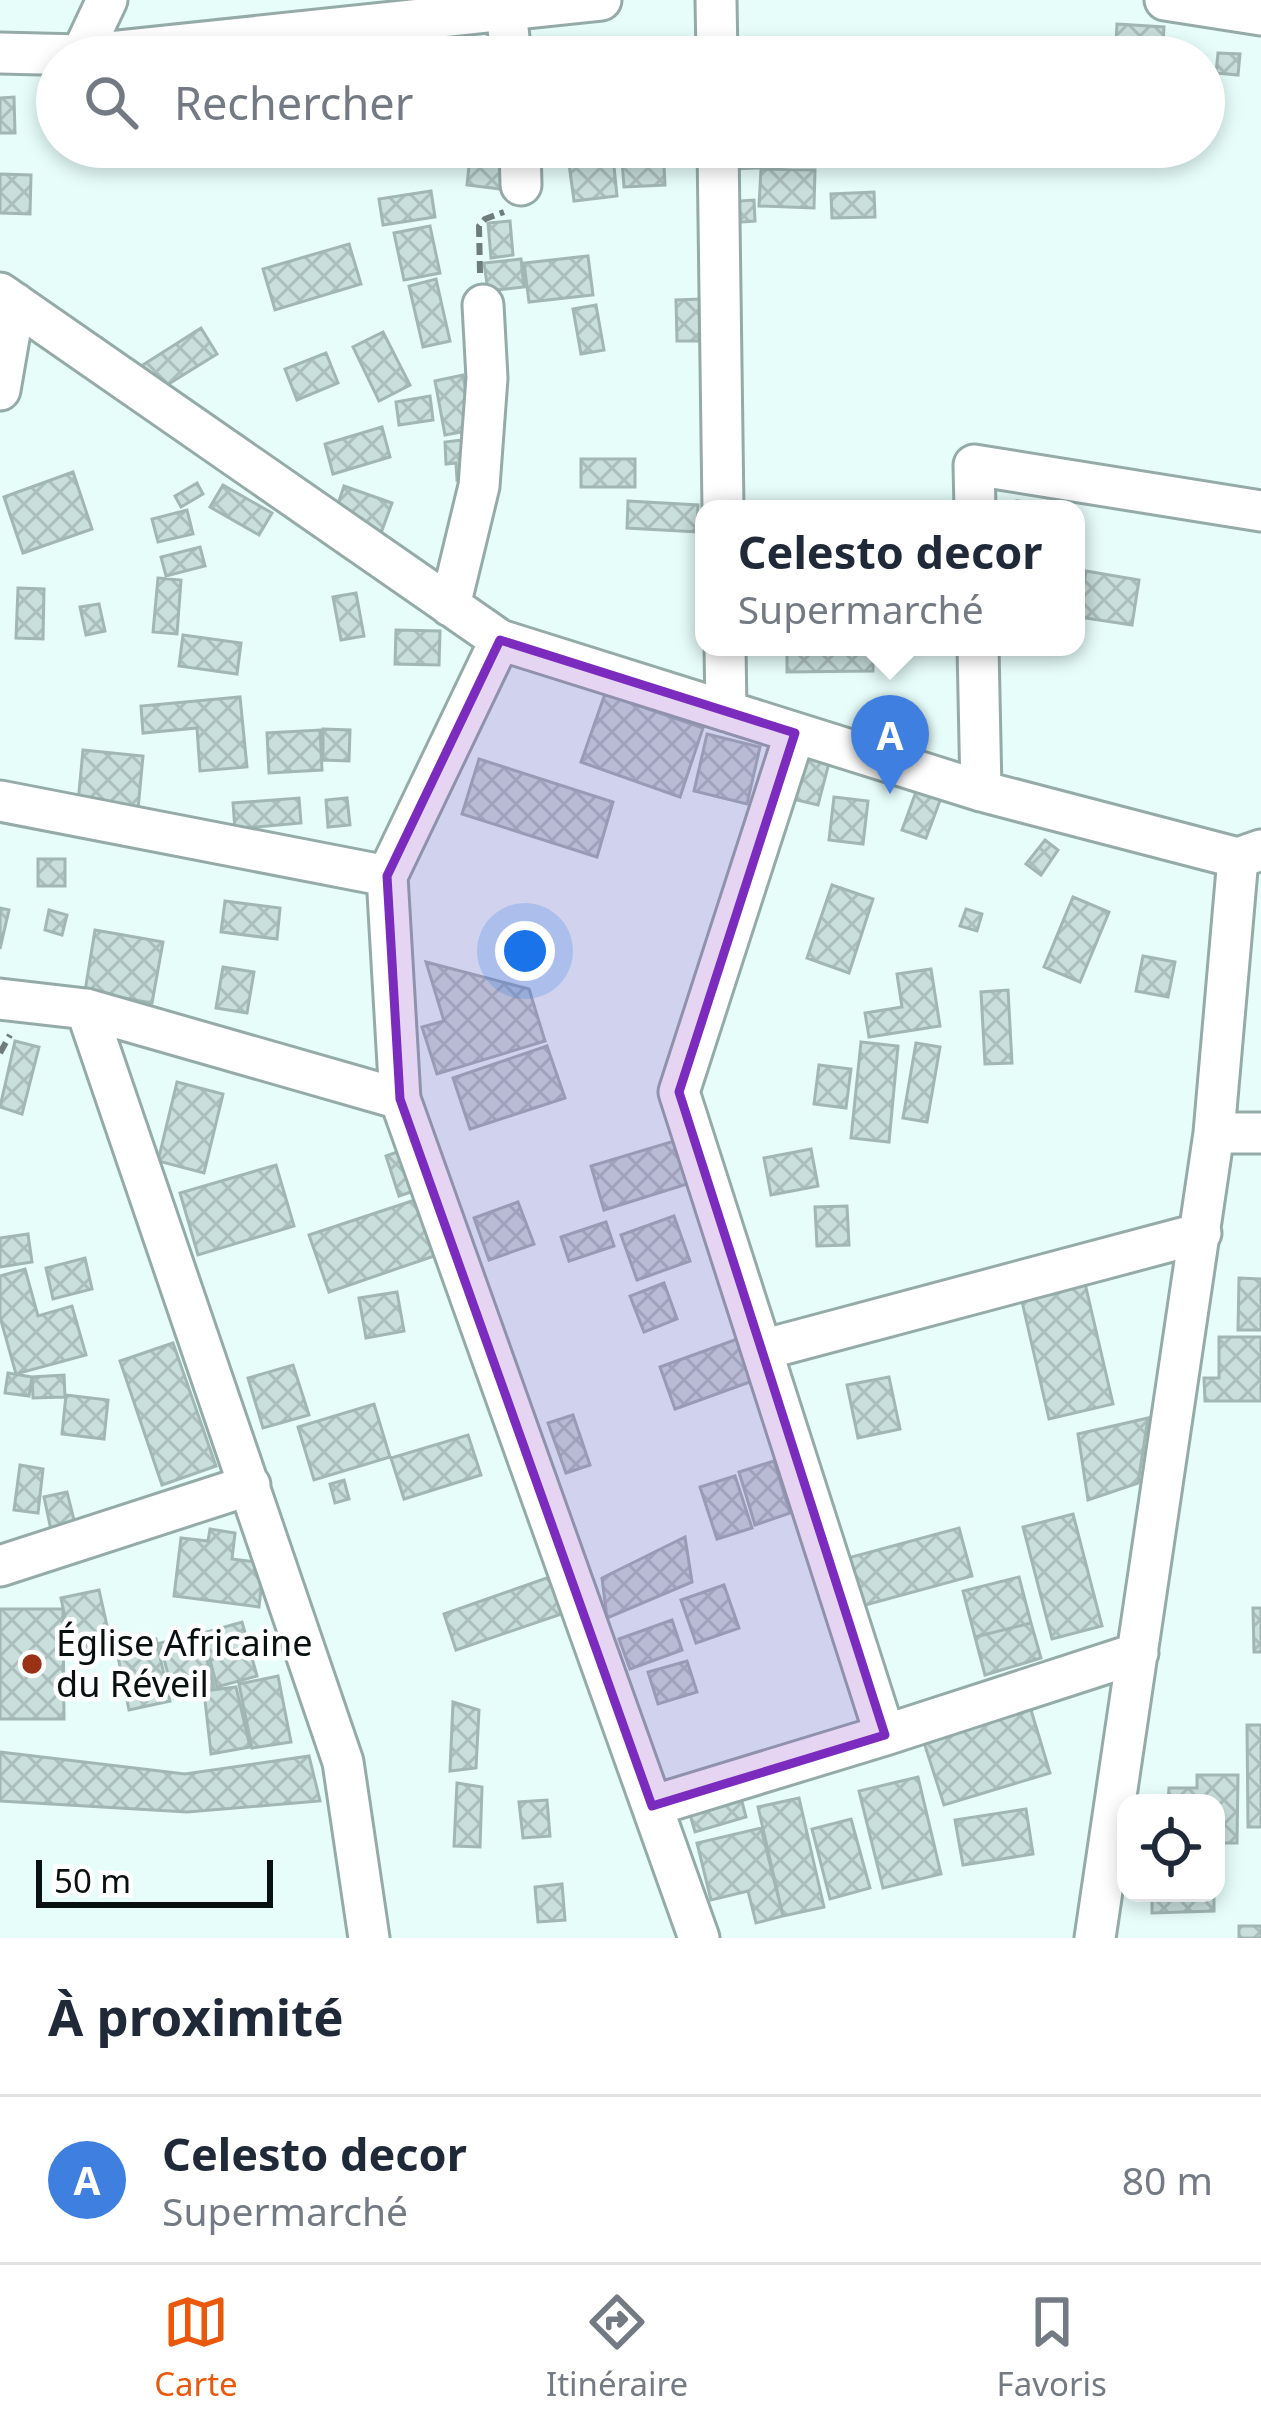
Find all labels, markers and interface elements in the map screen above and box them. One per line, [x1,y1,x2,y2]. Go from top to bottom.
search box [36,36,1225,168]
icon: search [78,69,144,135]
text: Rechercher [174,72,413,133]
popup [695,500,1085,656]
text: Celesto decor [738,521,1042,582]
text: Supermarché [738,582,984,635]
pin: A [851,695,929,794]
your location [495,921,555,981]
place label: Église Africaine du Réveil [56,1618,313,1708]
marker: Église Africaine du Réveil [19,1651,45,1677]
map controls [1117,1794,1225,1902]
button: locate [1117,1794,1225,1902]
scale bar [36,1854,273,1907]
text: 50 m [54,1858,131,1903]
text: À proximité [48,1981,344,2051]
text: Celesto decor [162,2123,467,2184]
text: A [74,2153,101,2206]
text: 80 m [1122,2153,1213,2206]
text: Supermarché [162,2184,408,2237]
tab: Carte [154,2289,238,2406]
tab: Itinéraire [546,2289,688,2406]
tab: Favoris [997,2289,1107,2406]

